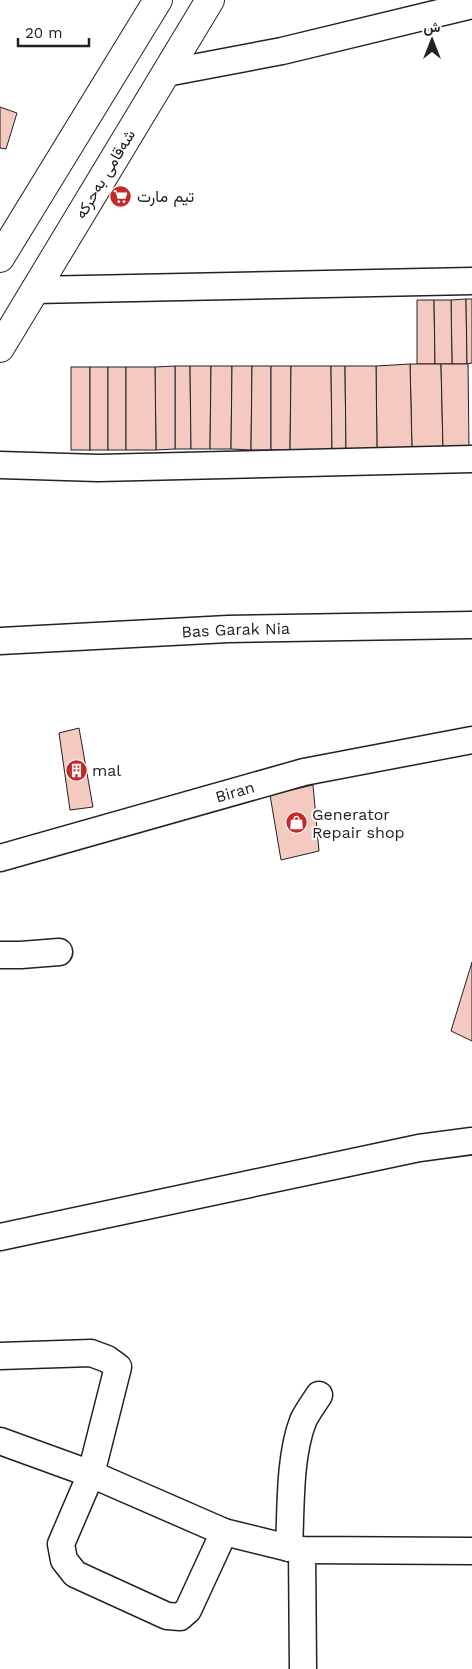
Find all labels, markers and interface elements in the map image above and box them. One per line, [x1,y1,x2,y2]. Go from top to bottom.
scale bar [18,15,89,47]
north arrow [407,15,457,65]
text: ش [424,19,441,36]
text: 20 m [25,24,63,42]
street label: شەقامی بەحرکە [71,126,140,223]
supermarket icon: تيم مارت [109,184,133,208]
place label: تيم مارت [137,187,194,207]
street label: Bas Garak Nia [181,618,290,641]
building icon: mal [64,758,88,782]
place label: mal [92,761,121,780]
street label: Biran [213,777,257,806]
place label: Generator Repair shop [312,805,405,842]
shop icon: Generator Repair shop [284,811,308,835]

